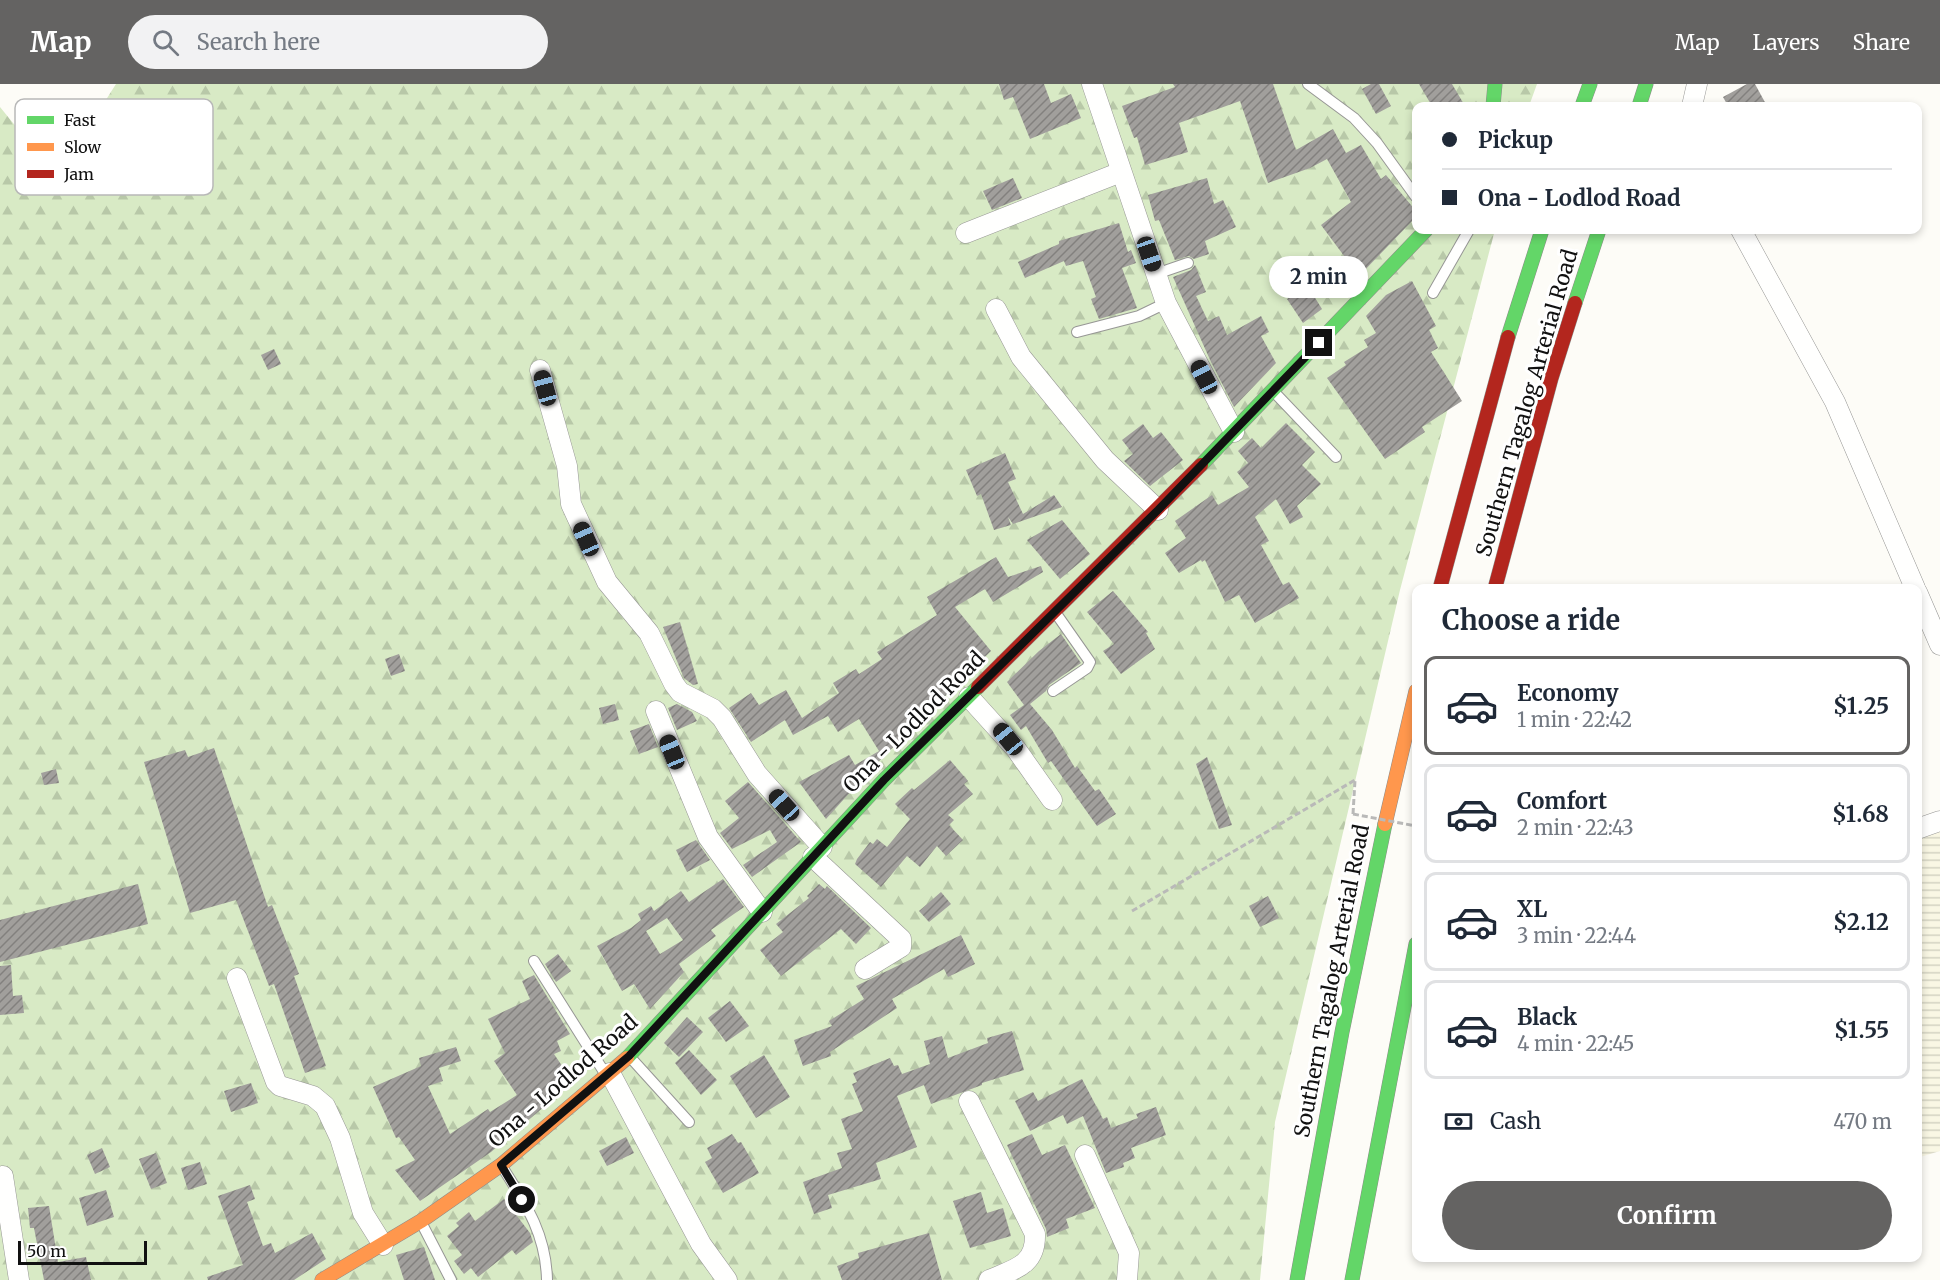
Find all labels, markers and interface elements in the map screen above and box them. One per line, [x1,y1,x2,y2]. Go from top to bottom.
search box [128,15,548,69]
text: Map [30,24,92,60]
icon: search [149,26,182,59]
text: Search here [197,28,320,56]
text: Map [1675,29,1720,56]
text: Layers [1753,29,1820,56]
text: Share [1853,29,1910,56]
legend [15,99,213,195]
text: Fast [64,110,97,130]
text: Pickup [1478,126,1553,154]
text: Slow [64,137,102,157]
text: Jam [63,164,94,184]
text: Ona - Lodlod Road [1478,184,1681,212]
car [1135,234,1163,274]
street label: Southern Tagalog Arterial Road [1470,246,1583,560]
callout: 2 min [1270,256,1368,298]
text: 2 min [1290,264,1347,289]
route end [1305,329,1332,356]
car [1188,357,1220,397]
car [532,368,558,408]
car [570,519,602,559]
text: Choose a ride [1442,603,1620,637]
street label: Ona - Lodlod Road [837,645,990,798]
icon: car [1445,679,1499,733]
text: Economy [1517,679,1618,707]
text: $1.25 [1833,692,1889,720]
text: 1 min · 22:42 [1517,707,1632,732]
car [990,719,1026,759]
car [657,732,687,772]
car [765,786,803,824]
icon: car [1445,787,1499,841]
text: Comfort [1517,787,1607,815]
text: $1.68 [1832,800,1889,828]
text: 2 min · 22:43 [1517,815,1634,840]
street label: Southern Tagalog Arterial Road [1288,822,1375,1140]
icon: car [1445,895,1499,949]
text: XL [1517,895,1547,923]
text: $2.12 [1833,908,1889,936]
text: 3 min · 22:44 [1517,923,1636,948]
icon: car [1445,1003,1499,1057]
text: Black [1517,1003,1577,1031]
street label: Ona - Lodlod Road [482,1008,643,1153]
text: $1.55 [1834,1016,1889,1044]
text: 4 min · 22:45 [1517,1031,1634,1056]
icon: cash [1442,1105,1475,1138]
text: Cash [1490,1107,1541,1135]
text: 470 m [1833,1109,1892,1134]
button: Confirm [1442,1181,1892,1250]
route start [508,1186,535,1213]
scale bar [18,1238,147,1266]
text: 50 m [27,1241,66,1261]

